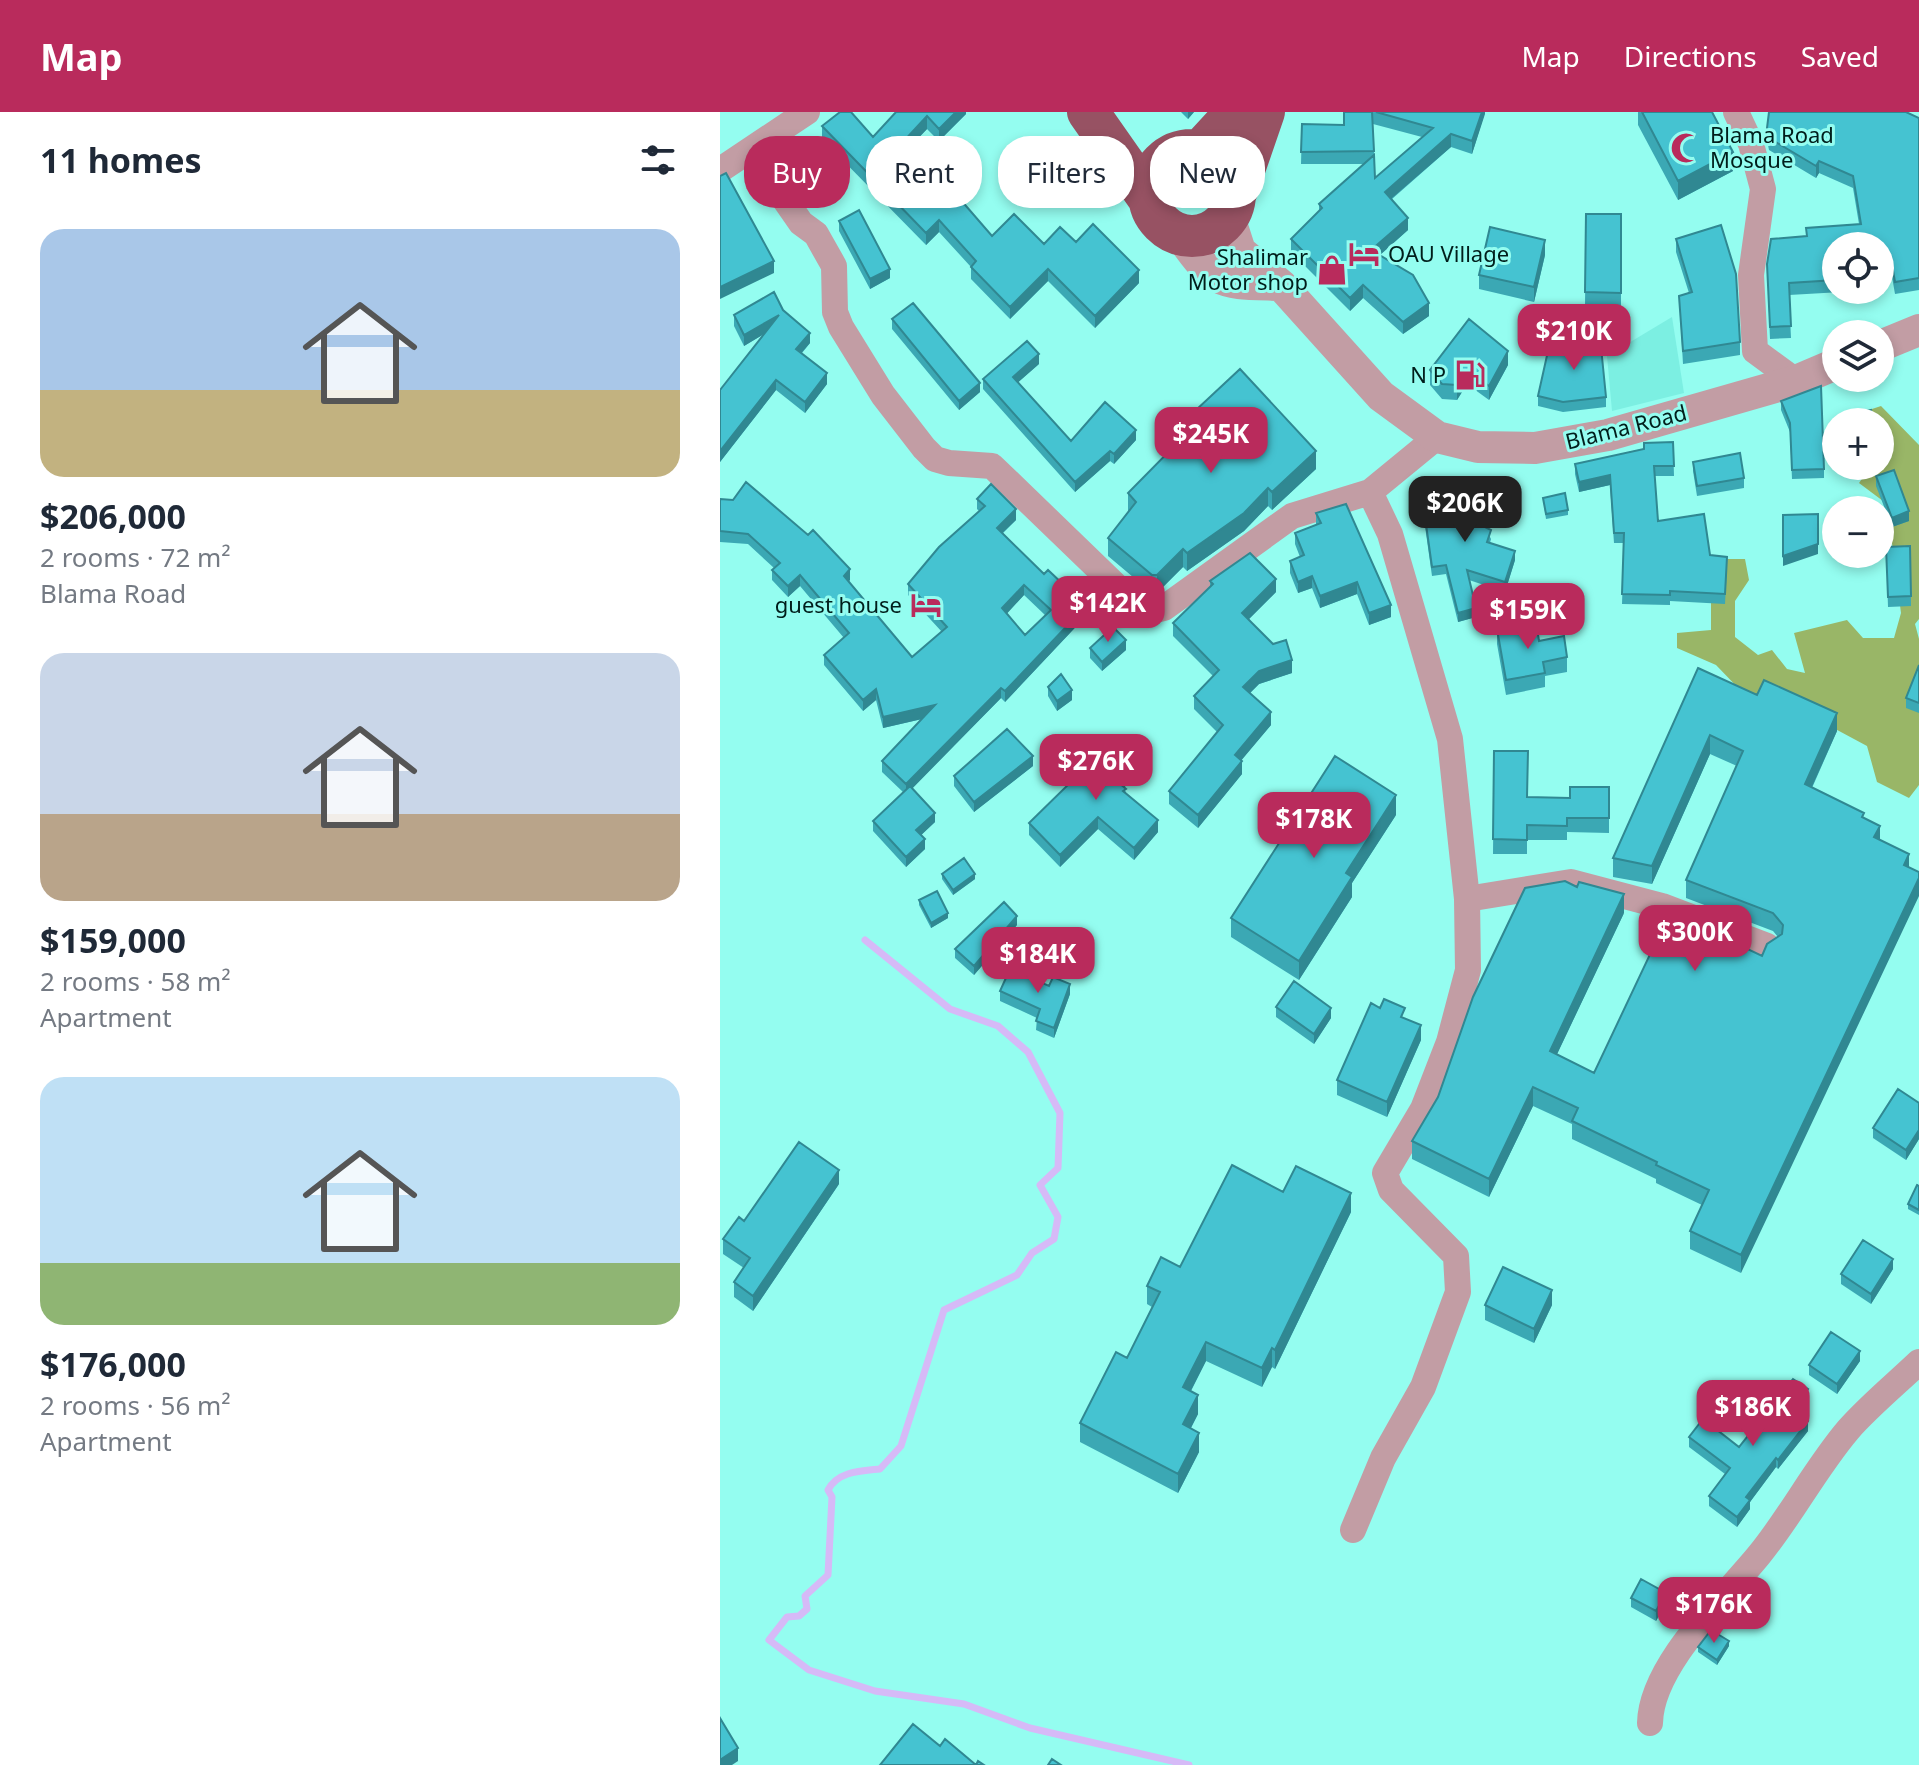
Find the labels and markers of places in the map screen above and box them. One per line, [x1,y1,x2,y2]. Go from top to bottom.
place label: Blama Road Mosque [1710,119,1834,174]
mosque icon: Blama Road Mosque [1669,131,1703,165]
hotel icon: OAU Village [1347,237,1381,271]
place label: OAU Village [1388,238,1509,268]
place label: Shalimar Motor shop [1188,241,1308,296]
shop icon: Shalimar Motor shop [1315,253,1349,287]
pin: $210K [1518,304,1630,372]
fuel station icon: N P [1453,358,1487,392]
place label: N P [1410,359,1446,389]
pin: $245K [1155,407,1267,475]
pin: $206K [1409,476,1521,544]
pin: $142K [1052,576,1164,644]
pin: $159K [1472,583,1584,651]
hotel icon: guest house [909,588,943,622]
place label: guest house [775,589,902,619]
pin: $276K [1040,734,1152,802]
pin: $178K [1258,792,1370,860]
pin: $300K [1639,905,1751,973]
pin: $184K [982,927,1094,995]
pin: $186K [1697,1380,1809,1448]
pin: $176K [1658,1577,1770,1645]

